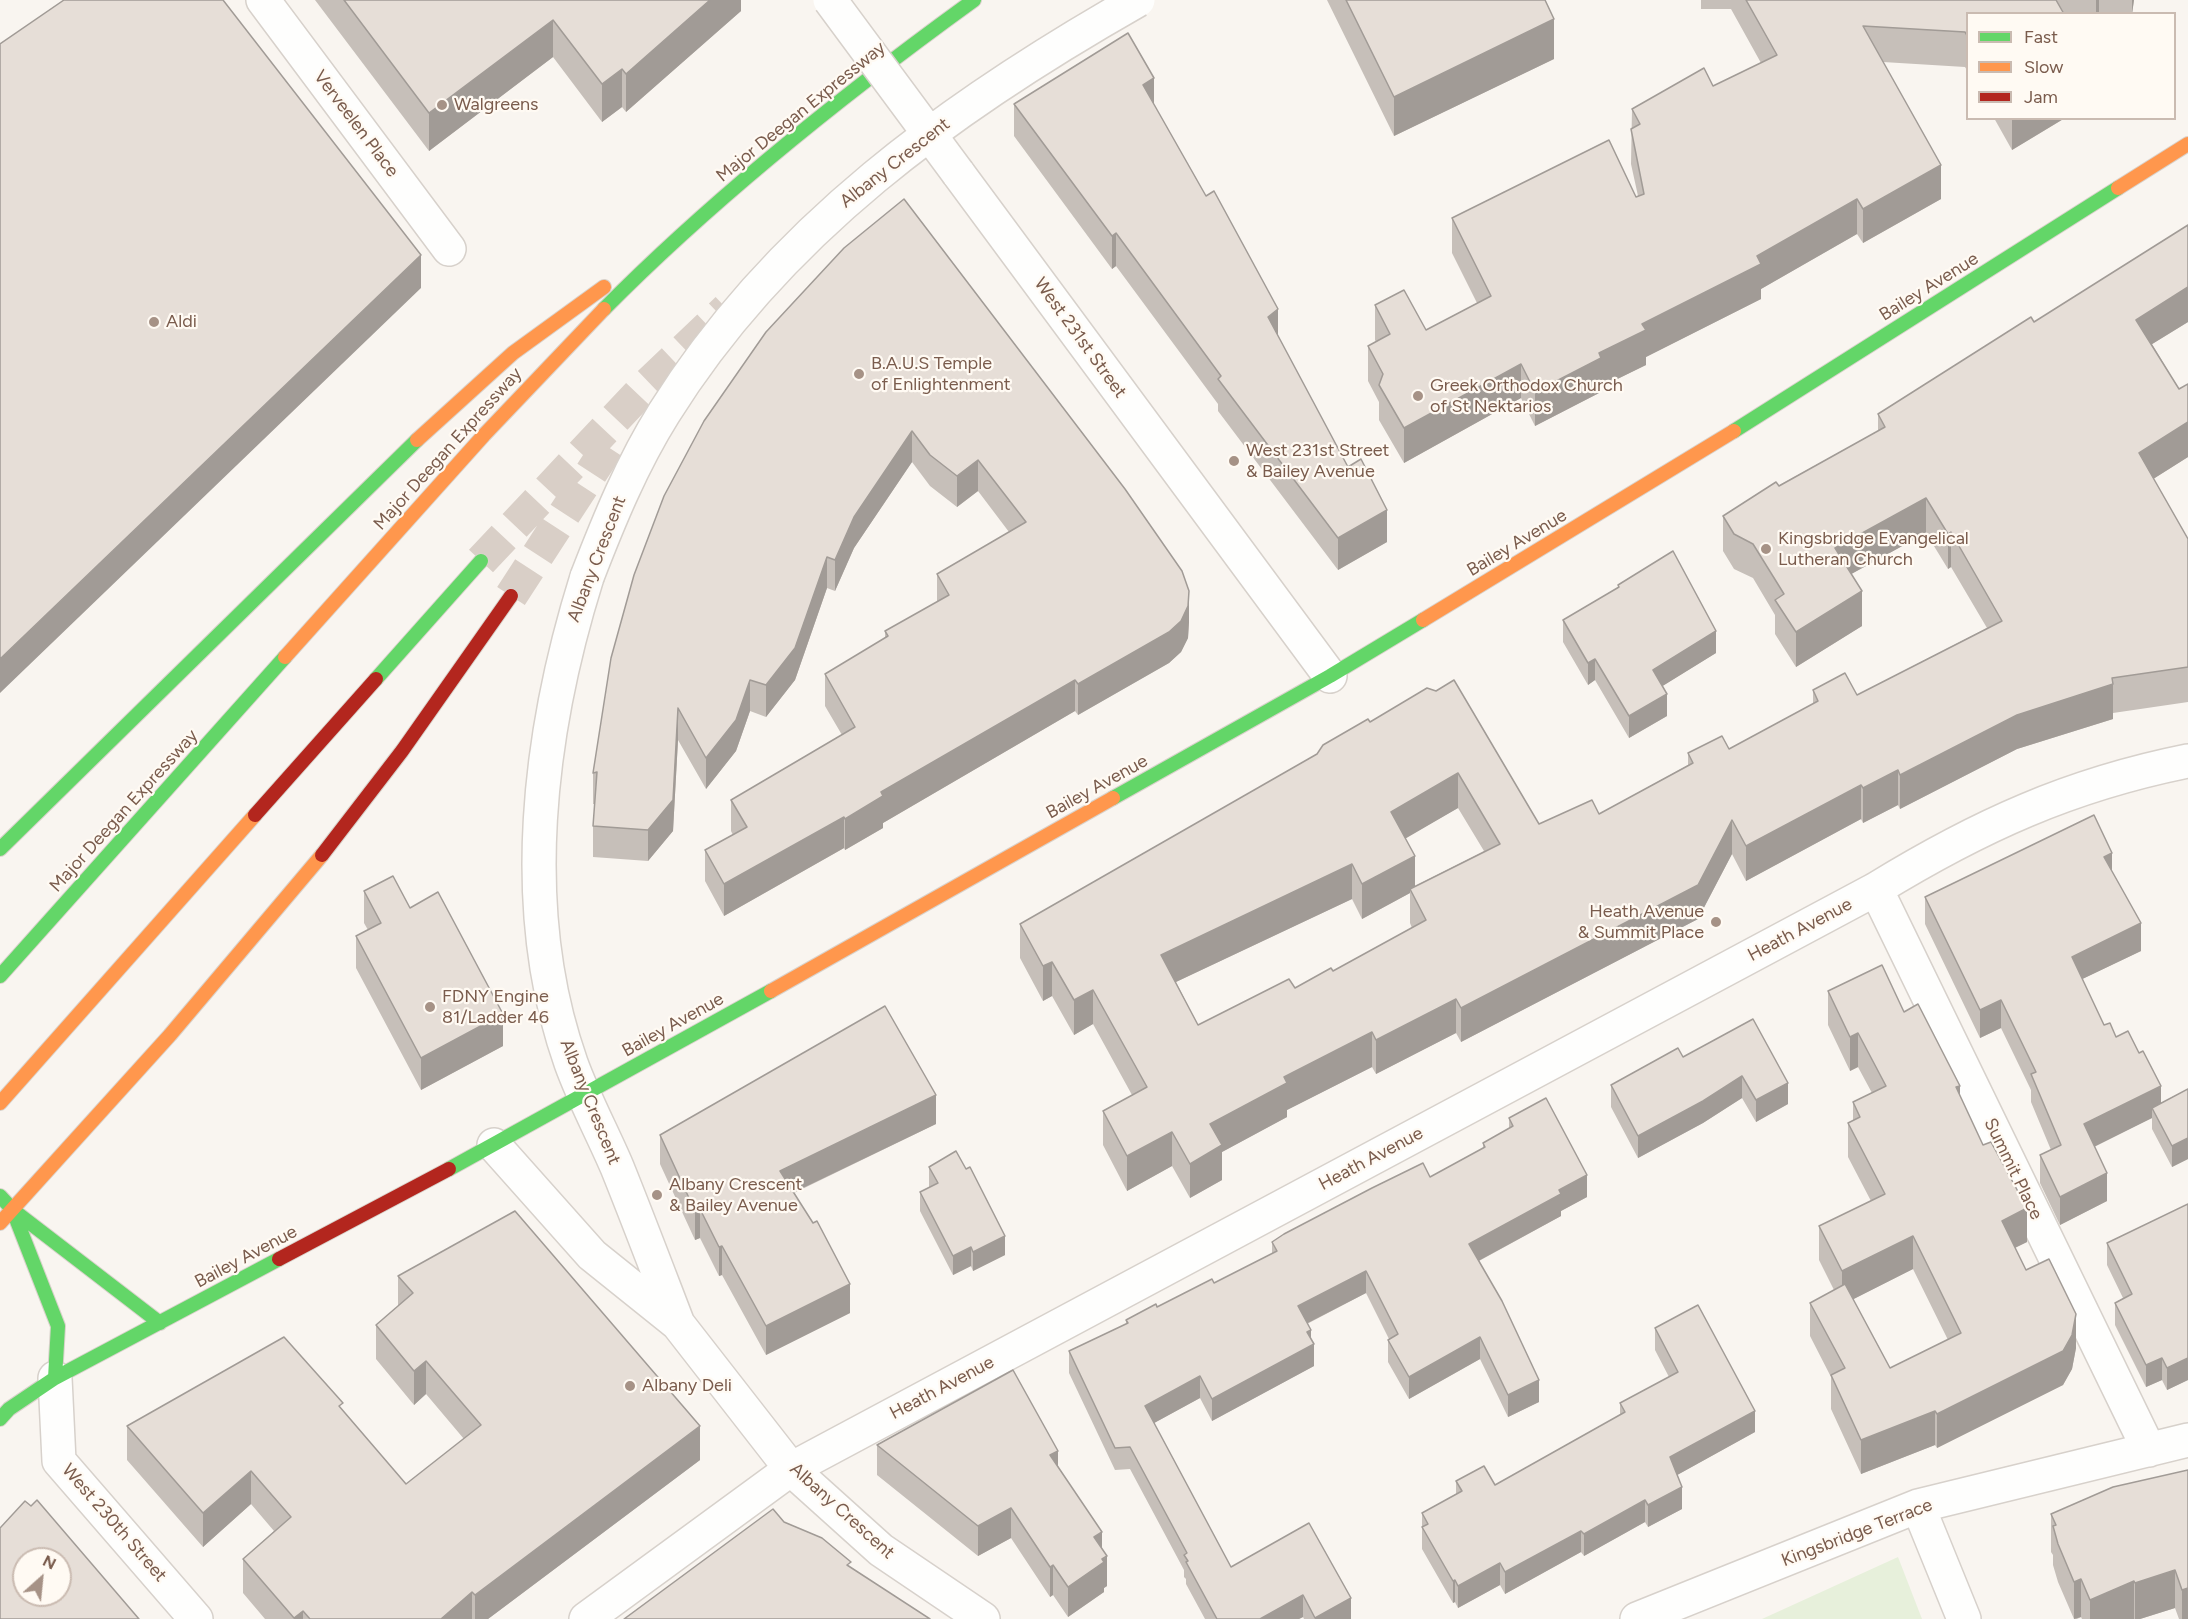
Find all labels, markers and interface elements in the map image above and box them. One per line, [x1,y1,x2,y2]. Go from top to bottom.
legend [1966,12,2176,120]
text: Fast [2024,26,2058,48]
street label: Major Deegan Expressway [712,37,890,187]
text: Slow [2024,56,2063,78]
street label: Verveelen Place [309,66,403,182]
text: Jam [2024,86,2058,108]
place label: Walgreens [454,94,538,116]
marker: Walgreens [435,98,449,112]
street label: Albany Crescent [836,113,954,213]
street label: Bailey Avenue [1875,248,1983,326]
street label: West 231st Street [1029,274,1131,402]
place label: Aldi [166,311,197,333]
marker: Aldi [147,315,161,329]
place label: B.A.U.S Temple of Enlightenment [871,353,1011,395]
street label: Major Deegan Expressway [369,363,527,535]
marker: B.A.U.S Temple of Enlightenment [852,367,866,381]
place label: Greek Orthodox Church of St Nektarios [1430,375,1623,418]
marker: Greek Orthodox Church of St Nektarios [1411,389,1425,403]
place label: West 231st Street & Bailey Avenue [1246,440,1389,482]
marker: West 231st Street & Bailey Avenue [1227,454,1241,468]
street label: Albany Crescent [563,493,631,625]
street label: Bailey Avenue [1463,505,1571,581]
place label: Kingsbridge Evangelical Lutheran Church [1778,528,1969,570]
marker: Kingsbridge Evangelical Lutheran Church [1759,542,1773,556]
street label: Major Deegan Expressway [45,725,203,897]
street label: Bailey Avenue [1042,750,1152,824]
street label: Heath Avenue [1744,894,1856,966]
place label: Heath Avenue & Summit Place [1578,901,1704,944]
marker: Heath Avenue & Summit Place [1709,915,1723,929]
place label: FDNY Engine 81/Ladder 46 [442,986,549,1028]
street label: Bailey Avenue [618,988,728,1062]
marker: FDNY Engine 81/Ladder 46 [423,1000,437,1014]
street label: Albany Crescent [555,1036,625,1168]
street label: Summit Place [1979,1115,2047,1223]
street label: Heath Avenue [1315,1123,1427,1195]
place label: Albany Crescent & Bailey Avenue [669,1174,802,1216]
marker: Albany Crescent & Bailey Avenue [650,1188,664,1202]
street label: Bailey Avenue [191,1221,301,1293]
street label: Heath Avenue [886,1352,998,1424]
place label: Albany Deli [642,1375,732,1397]
marker: Albany Deli [623,1379,637,1393]
street label: Albany Crescent [785,1458,899,1564]
street label: West 230th Street [57,1460,171,1586]
street label: Kingsbridge Terrace [1778,1494,1936,1572]
north arrow [12,1547,72,1607]
text: N [40,1551,59,1574]

